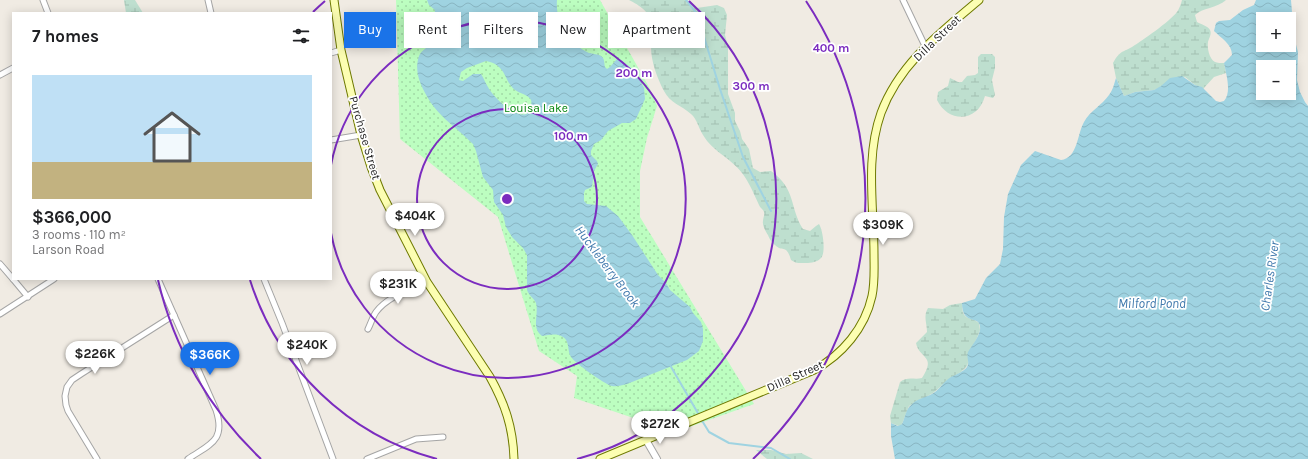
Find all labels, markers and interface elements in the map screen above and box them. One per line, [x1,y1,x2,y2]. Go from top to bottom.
chip: Buy [344,12,396,48]
chip: Rent [404,12,461,48]
chip: Filters [469,12,538,48]
chip: New [546,12,600,48]
chip: Apartment [608,12,705,48]
street label: Dilla Street [910,12,964,64]
map controls [1256,12,1296,100]
button: + [1256,12,1296,52]
icon: filters [290,25,312,47]
text: 7 homes [32,26,99,46]
text: 400 m [813,41,849,55]
button: − [1256,60,1296,100]
text: 200 m [616,66,652,80]
text: 300 m [732,79,770,93]
street label: Purchase Street [346,94,384,182]
icon: home [136,101,208,173]
park label: Louisa Lake [504,101,568,115]
text: 100 m [554,129,588,143]
centre of rings [500,192,514,206]
pin: $404K [387,203,443,237]
text: $366,000 [32,207,112,227]
text: $404K [394,208,436,223]
pin: $309K [855,212,911,246]
text: $309K [862,217,904,232]
water label: Huckleberry Brook [572,223,643,310]
text: 3 rooms · 110 m² [32,227,126,242]
water label: Charles River [1257,240,1282,312]
text: Larson Road [32,242,105,257]
pin: $231K [370,271,426,305]
text: $231K [379,276,417,291]
water label: Milford Pond [1118,296,1186,311]
pin: $240K [279,332,335,366]
text: $240K [286,337,328,352]
pin: $226K [67,341,123,375]
pin: $366K [182,342,238,376]
text: $226K [74,346,116,361]
text: $366K [189,347,231,362]
street label: Dilla Street [764,357,826,395]
pin: $272K [632,411,688,445]
text: $272K [640,416,680,431]

